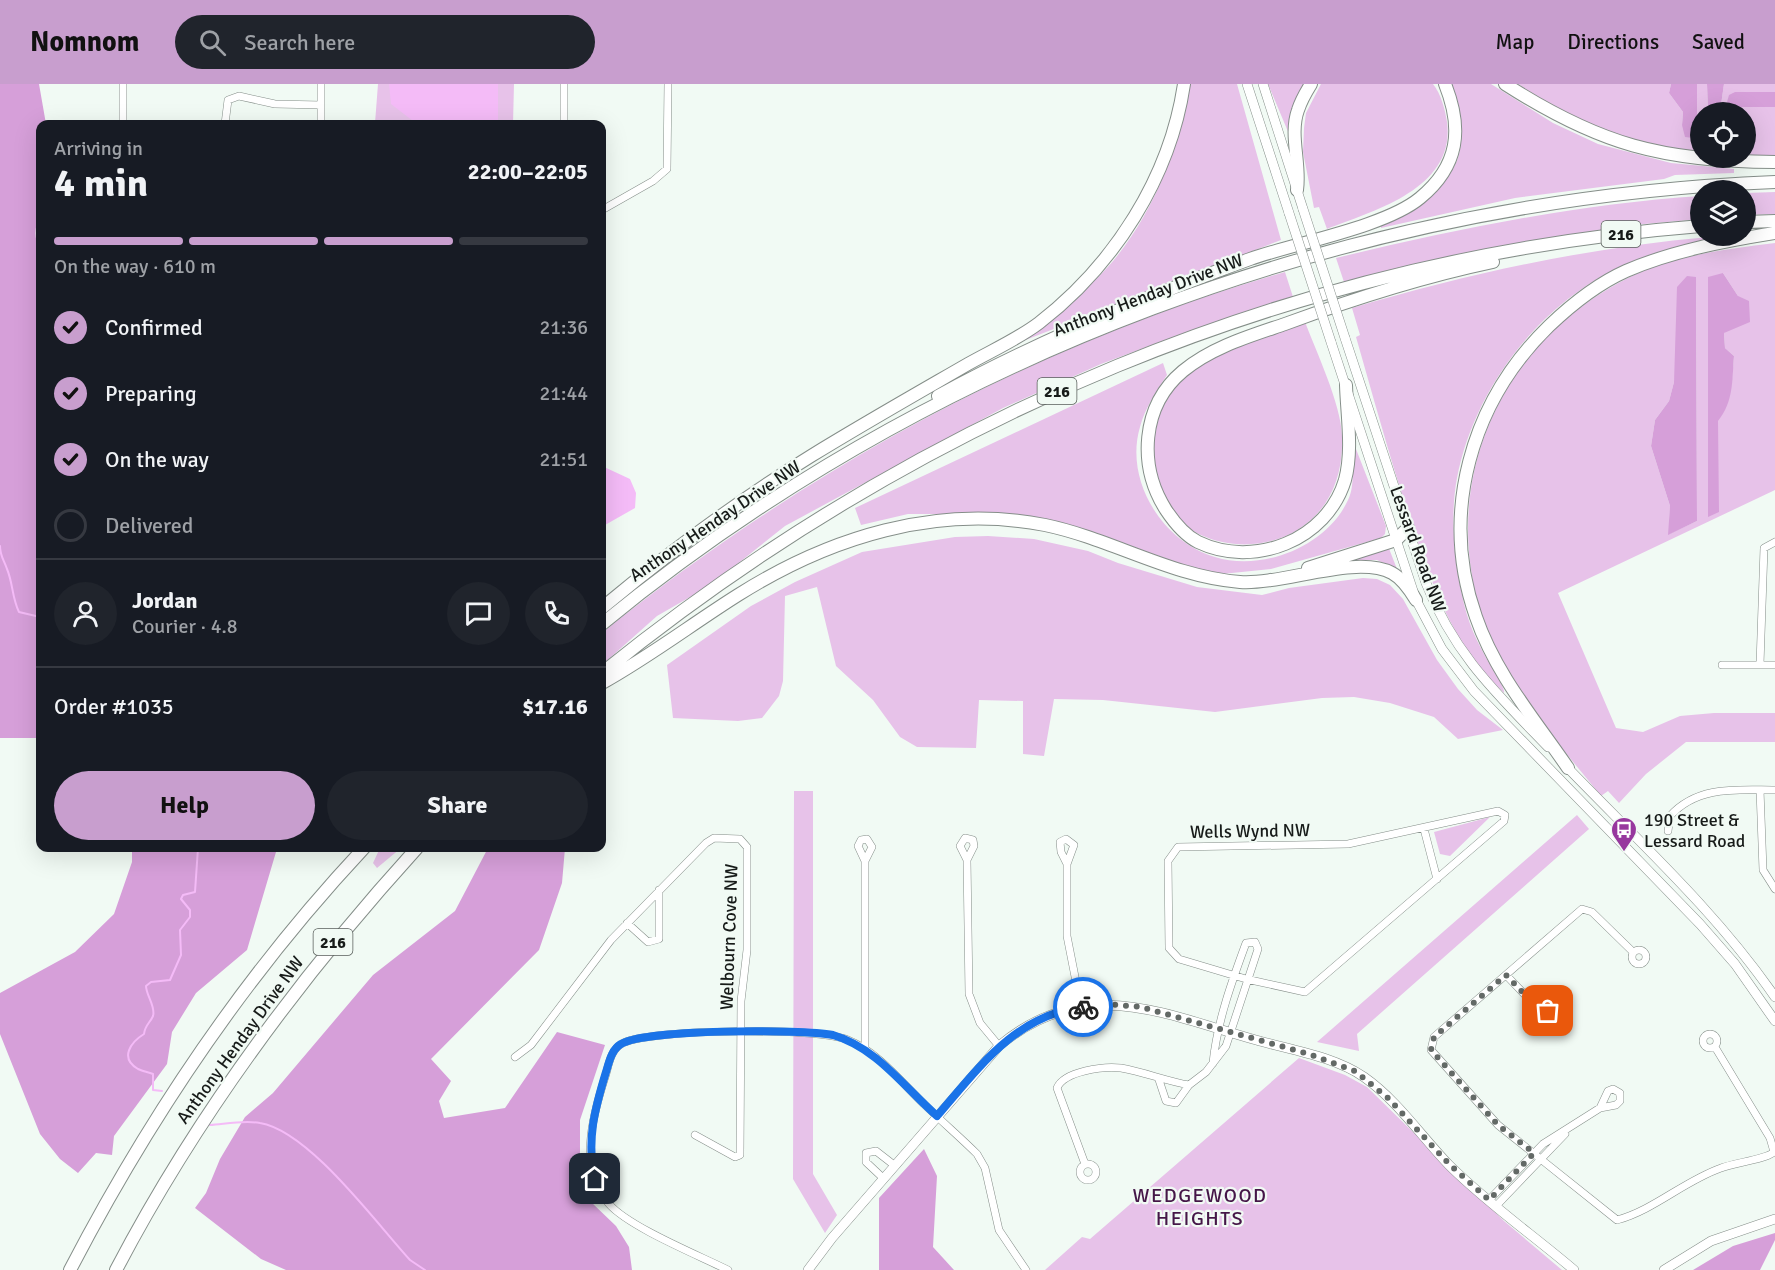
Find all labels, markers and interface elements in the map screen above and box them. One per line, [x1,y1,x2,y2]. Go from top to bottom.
search box [175,15,595,69]
text: Nomnom [30,25,139,59]
icon: search [196,26,229,59]
text: Search here [244,29,355,56]
text: Map [1496,29,1534,55]
text: Directions [1567,29,1659,55]
text: Saved [1692,29,1745,55]
map controls [1690,102,1756,246]
button: locate [1690,102,1756,168]
text: Arriving in [54,136,143,161]
text: 22:00–22:05 [468,158,588,185]
text: 4 min [54,159,148,207]
button: layers [1690,180,1756,246]
road number: 216 [1602,221,1640,247]
street label: Anthony Henday Drive NW [1050,249,1246,341]
text: On the way · 610 m [54,254,216,279]
icon: check [54,311,87,344]
text: Confirmed [105,314,203,341]
text: 21:36 [539,315,588,340]
icon: check [54,377,87,410]
road number: 216 [1038,378,1076,404]
text: Preparing [105,380,197,407]
text: 21:44 [539,381,588,406]
icon: check [54,443,87,476]
text: On the way [105,446,209,473]
text: 21:51 [539,447,588,472]
street label: Anthony Henday Drive NW [625,455,805,587]
street label: Lessard Road NW [1385,483,1451,615]
text: Delivered [105,512,193,539]
button: person [54,582,117,645]
button: chat [447,582,510,645]
button: phone [525,582,588,645]
text: Jordan [132,587,198,614]
text: Courier · 4.8 [132,614,238,639]
text: Order #1035 [54,693,174,720]
text: $17.16 [522,693,588,720]
button: Help [54,771,315,840]
button: Share [327,771,588,840]
place label: 190 Street & Lessard Road [1644,809,1745,852]
bus stop icon: 190 Street & Lessard Road [1609,815,1639,853]
street label: Wells Wynd NW [1190,819,1310,843]
street label: Welbourn Cove NW [715,863,743,1011]
road number: 216 [314,929,352,955]
street label: Anthony Henday Drive NW [172,952,308,1128]
courier [1053,977,1113,1037]
pin [1522,985,1573,1036]
icon: bike [1067,991,1100,1024]
icon: bag [1531,994,1564,1027]
pin [569,1153,620,1204]
icon: home [578,1162,611,1195]
district label: WEDGEWOOD HEIGHTS [1132,1183,1268,1231]

